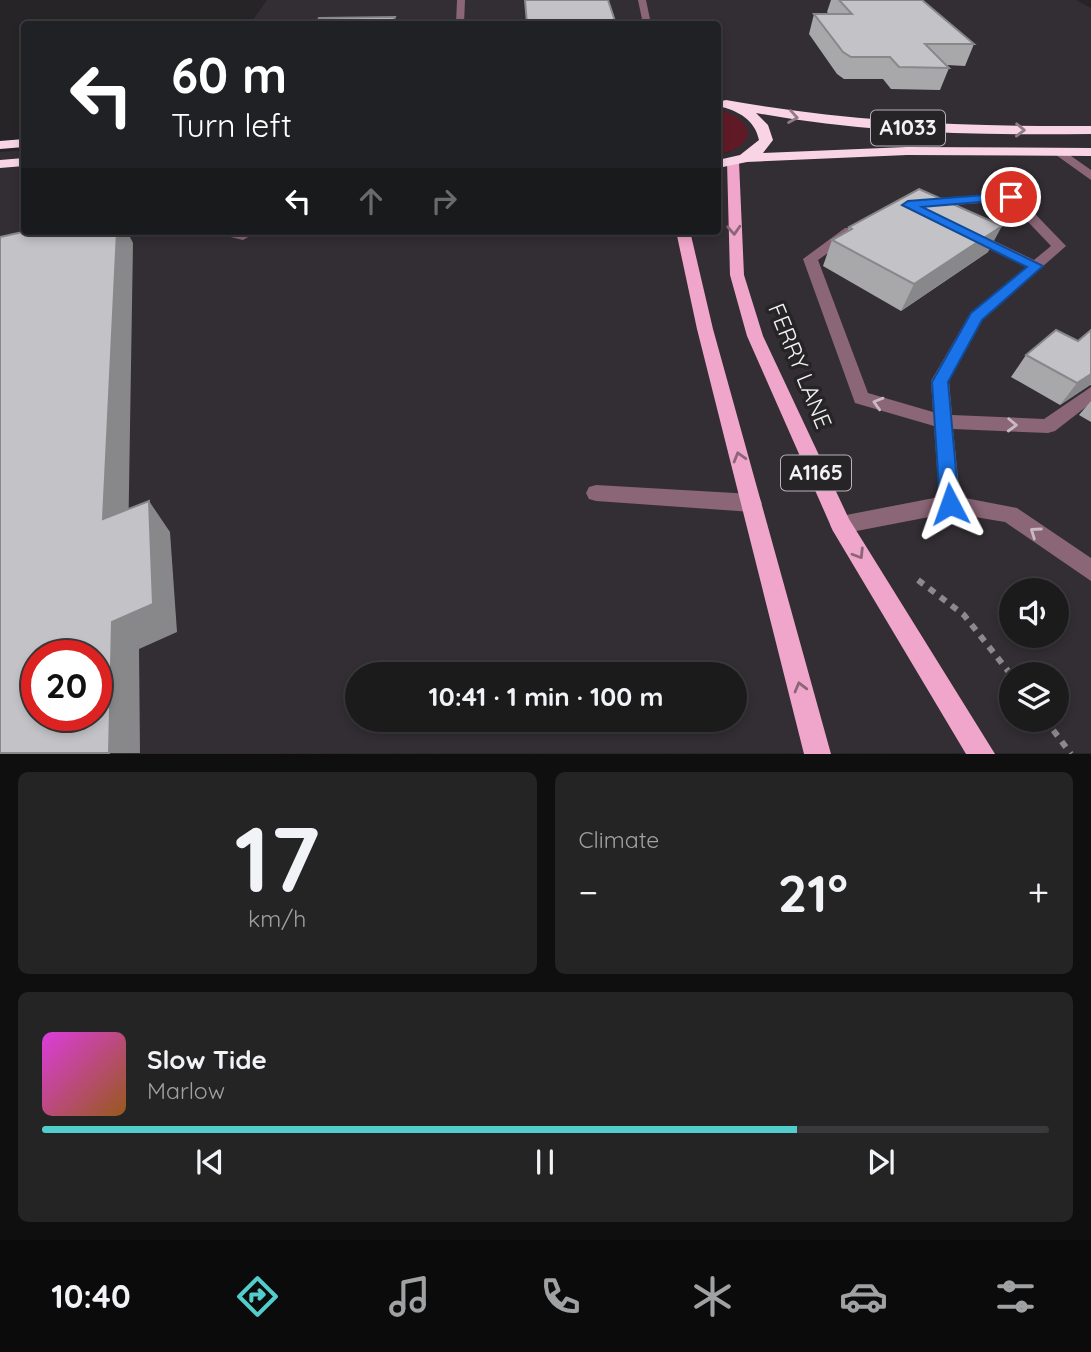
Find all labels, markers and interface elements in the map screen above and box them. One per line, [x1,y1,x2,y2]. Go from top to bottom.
text: 60 m [171,44,287,105]
icon: left [56,49,147,140]
text: Turn left [171,105,292,145]
one-way arrow [788,109,799,124]
road number: A1033 [871,110,945,146]
one-way arrow [1015,123,1026,138]
pin [981,167,1041,227]
icon: arrive [992,178,1030,216]
icon: left [279,182,317,220]
icon: ahead [352,182,390,220]
icon: right [425,182,463,220]
one-way arrow [727,225,742,236]
street label: FERRY LANE [762,299,839,433]
one-way arrow [872,396,884,411]
one-way arrow [1007,417,1018,432]
one-way arrow [733,451,747,463]
road number: A1165 [781,456,851,490]
position arrow [913,467,987,541]
one-way arrow [1030,528,1043,540]
one-way arrow [851,546,864,559]
map controls [999,578,1069,732]
button: sound [999,578,1069,648]
speed limit sign: 20 [21,640,112,731]
button: layers [999,662,1069,732]
text: 10:41 · 1 min · 100 m [429,680,663,713]
one-way arrow [794,682,809,694]
text: 17 [235,801,320,915]
text: Climate [579,825,659,854]
text: 21° [778,860,848,925]
text: − [579,868,598,916]
text: + [1028,868,1049,916]
text: km/h [248,904,306,933]
text: Slow Tide [147,1043,267,1076]
text: Marlow [147,1076,225,1105]
icon: previous [191,1143,229,1181]
icon: pause [526,1143,564,1181]
icon: next [862,1143,900,1181]
icon: directions [233,1272,282,1321]
icon: music [385,1272,434,1321]
icon: phone [536,1272,585,1321]
icon: climate [688,1272,737,1321]
icon: car [839,1272,888,1321]
icon: filters [991,1272,1040,1321]
text: 10:40 [51,1276,131,1316]

